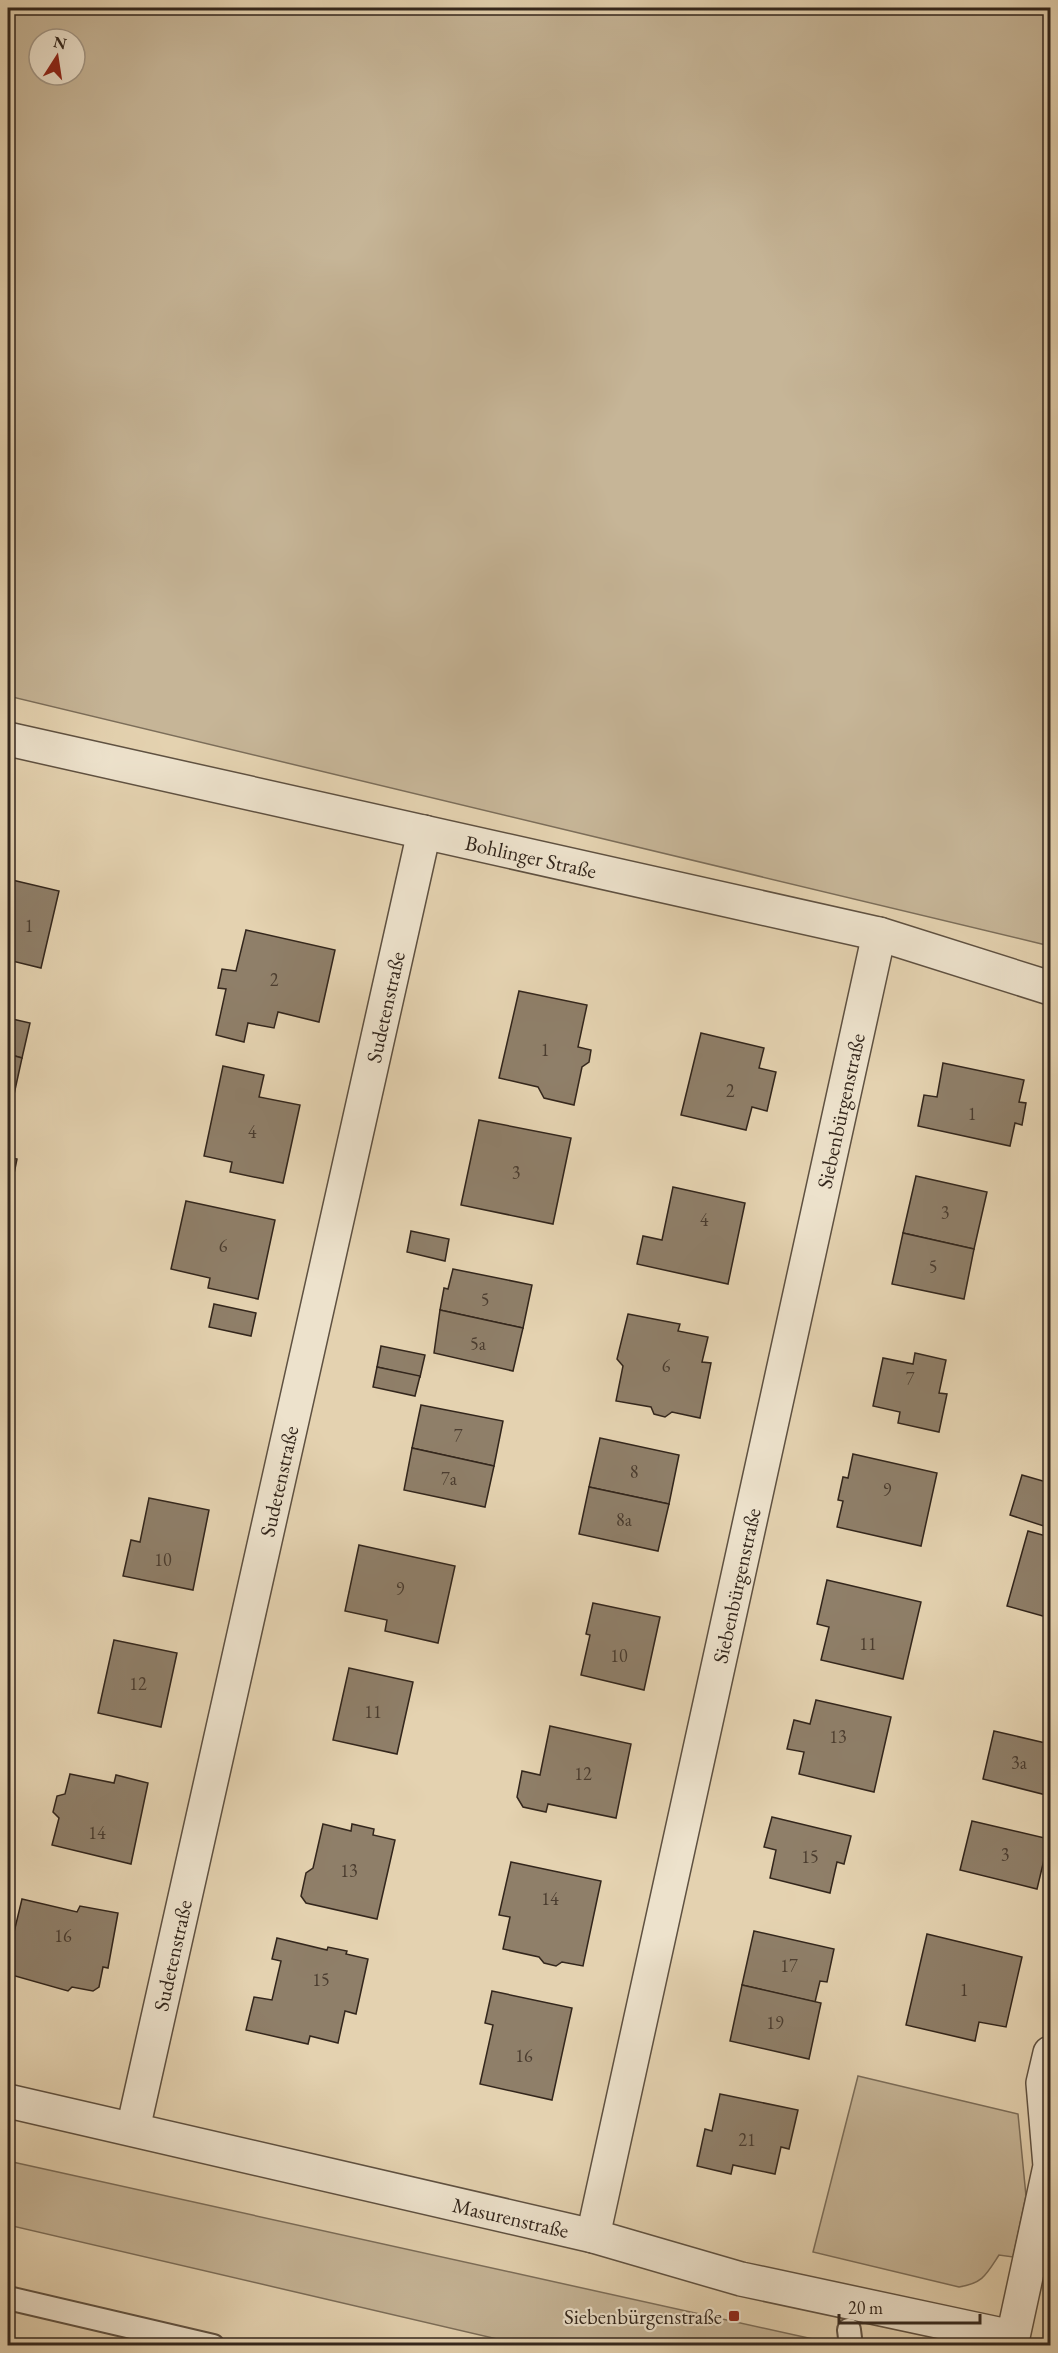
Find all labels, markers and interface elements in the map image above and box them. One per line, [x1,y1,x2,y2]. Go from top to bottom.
north arrow [27,27,87,87]
text: N [51,31,69,54]
street label: Bohlinger Straße [463,828,599,884]
house number: 1 [25,914,33,937]
street label: Sudetenstraße [359,949,410,1065]
house number: 2 [270,968,279,991]
street label: Siebenbürgenstraße [810,1031,870,1191]
house number: 1 [541,1038,549,1061]
house number: 2 [726,1079,735,1102]
house number: 1 [968,1102,976,1125]
house number: 4 [248,1120,257,1143]
house number: 3 [512,1161,520,1184]
house number: 3 [941,1201,949,1224]
house number: 4 [700,1208,709,1231]
house number: 6 [219,1234,228,1257]
house number: 5 [929,1255,937,1278]
house number: 5 [481,1288,489,1311]
house number: 5a [470,1332,487,1355]
house number: 6 [662,1354,671,1377]
house number: 7 [906,1367,915,1390]
street label: Sudetenstraße [253,1423,304,1539]
house number: 7 [454,1424,463,1447]
house number: 8 [630,1460,638,1483]
house number: 7a [441,1467,458,1490]
house number: 9 [883,1478,892,1501]
street label: Siebenbürgenstraße [706,1505,766,1666]
house number: 8a [616,1508,633,1531]
house number: 10 [154,1548,172,1571]
house number: 9 [396,1577,405,1600]
house number: 11 [859,1632,877,1655]
house number: 10 [610,1644,628,1667]
house number: 12 [129,1672,147,1695]
house number: 11 [364,1700,382,1723]
house number: 13 [829,1725,847,1748]
house number: 3a [1011,1751,1028,1774]
house number: 12 [574,1762,592,1785]
house number: 14 [88,1821,106,1844]
house number: 3 [1001,1843,1009,1866]
house number: 15 [801,1845,819,1868]
house number: 13 [340,1859,358,1882]
house number: 14 [541,1887,559,1910]
street label: Sudetenstraße [146,1897,198,2014]
house number: 16 [54,1924,72,1947]
house number: 17 [780,1954,798,1977]
house number: 15 [312,1968,330,1991]
house number: 1 [960,1978,968,2001]
house number: 19 [766,2011,784,2034]
house number: 16 [515,2044,533,2067]
house number: 21 [738,2128,756,2151]
street label: Masurenstraße [450,2191,572,2244]
scale bar [839,2287,980,2325]
text: 20 m [848,2296,883,2319]
place label: Siebenbürgenstraße [564,2303,722,2330]
marker: Siebenbürgenstraße [727,2309,741,2323]

